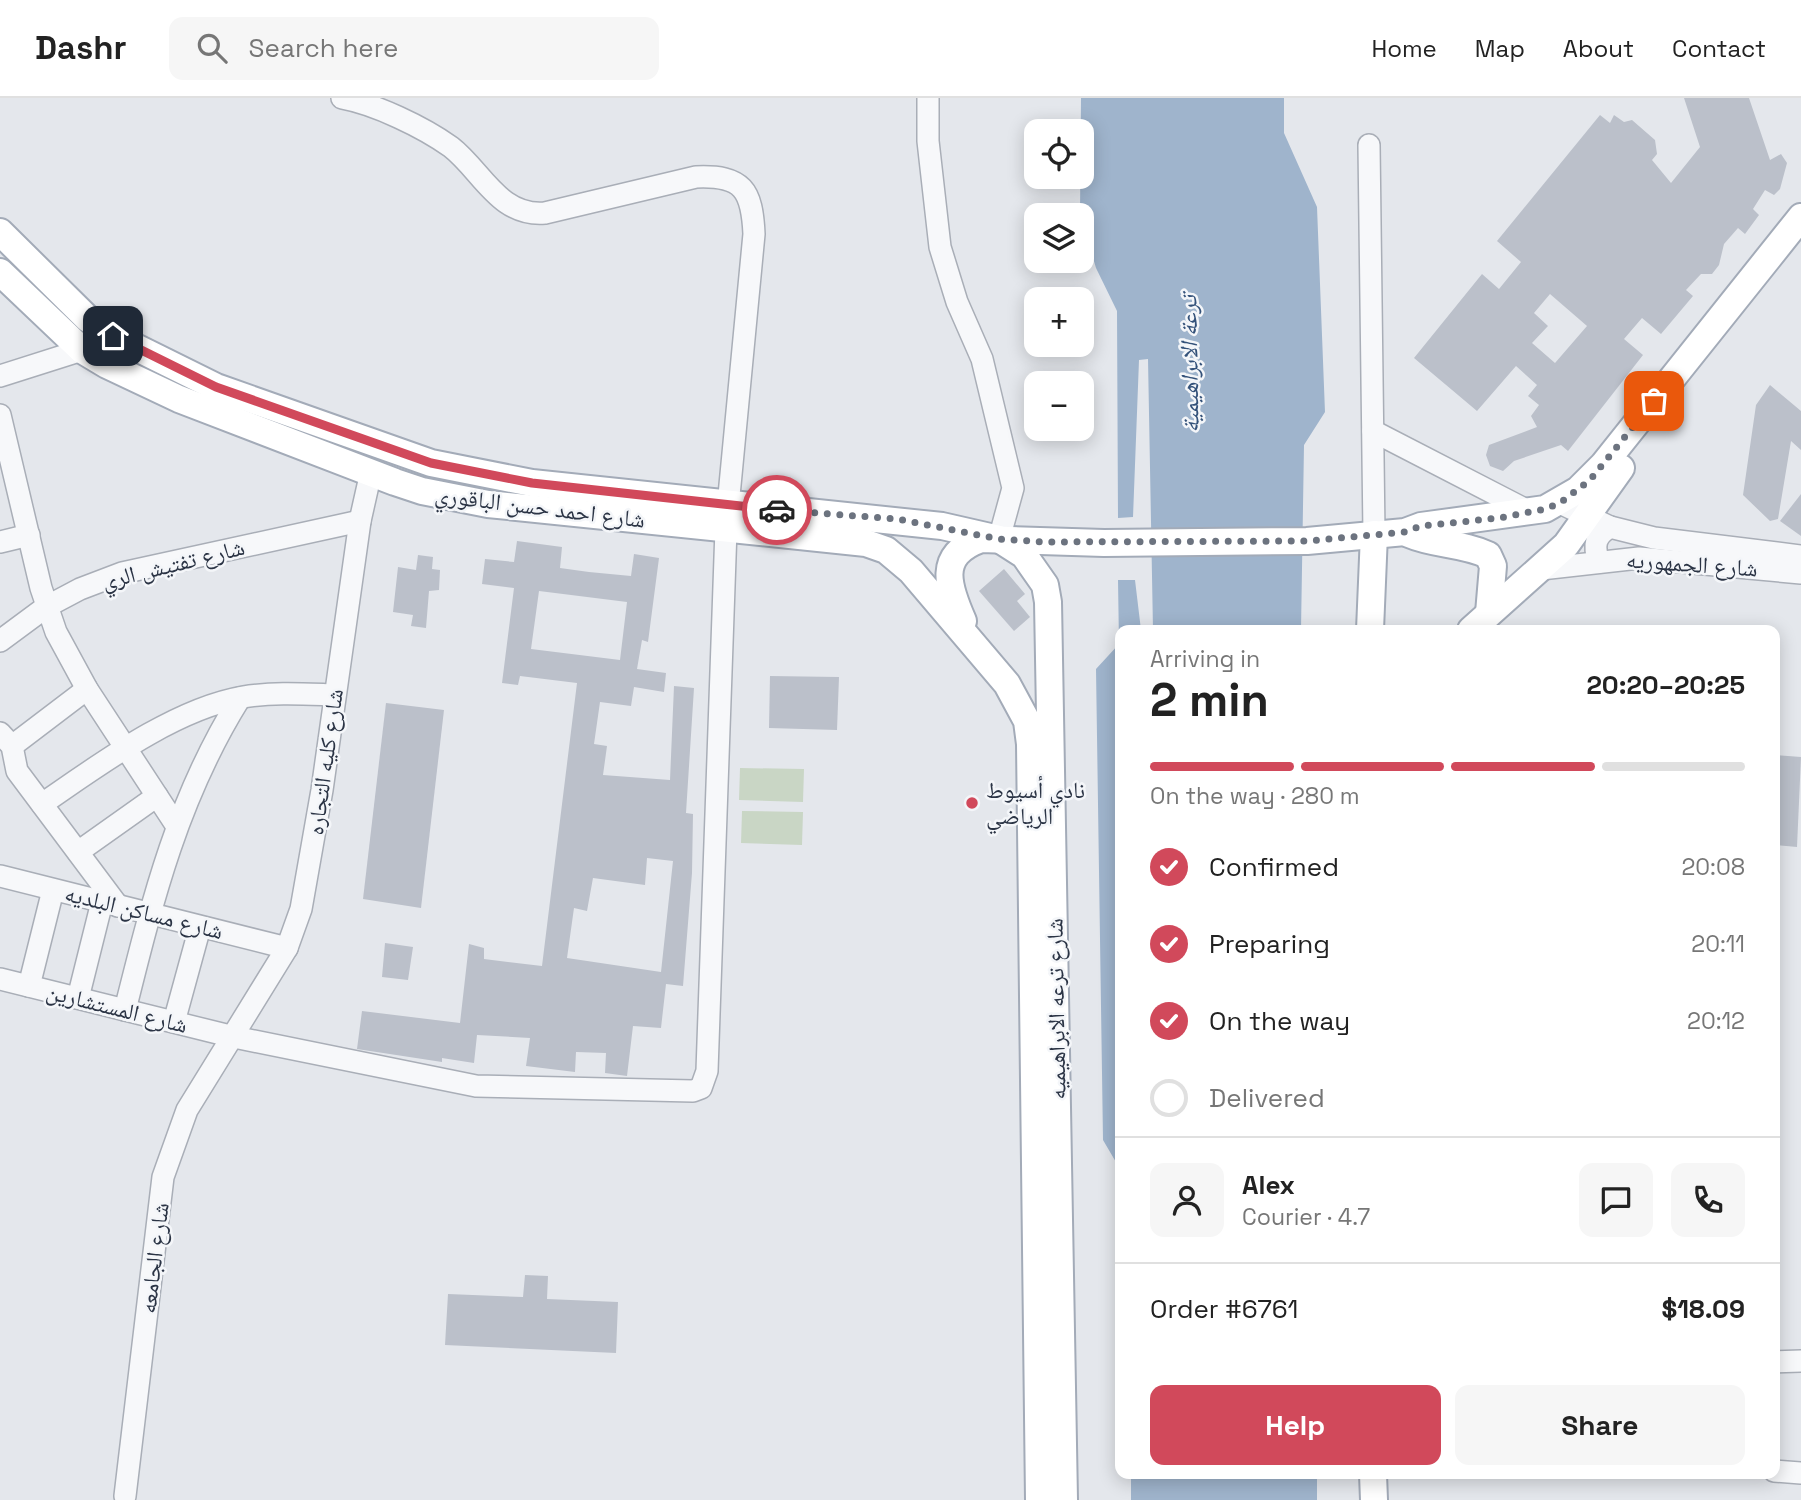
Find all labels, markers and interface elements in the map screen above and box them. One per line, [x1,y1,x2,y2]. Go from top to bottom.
search box [169,17,659,80]
text: Dashr [35,27,127,69]
icon: search [193,29,231,67]
text: Search here [249,31,398,65]
text: Home [1371,33,1437,64]
text: Map [1475,33,1525,64]
text: About [1563,33,1634,64]
text: Contact [1672,33,1766,64]
map controls [1024,119,1094,441]
button: locate [1024,119,1094,189]
button: layers [1024,203,1094,273]
button: + [1024,287,1094,357]
water label: ترعة الابراهيمية [1172,290,1206,433]
pin [83,306,143,366]
icon: home [94,317,132,355]
button: − [1024,371,1094,441]
pin [1624,371,1684,431]
icon: bag [1635,382,1673,420]
courier [742,475,812,545]
street label: شارع احمد حسن الباقوري [433,479,647,539]
icon: car [758,491,796,529]
street label: شارع تفتيش الري [98,532,248,600]
street label: شارع الجمهوريه [1625,544,1759,584]
text: Arriving in [1150,644,1260,674]
text: 20:20–20:25 [1586,668,1745,702]
text: 2 min [1150,671,1269,729]
street label: شارع كليه التجاره [300,687,350,837]
place label: نادي أسيوط الرياضي [986,775,1085,835]
text: On the way · 280 m [1150,781,1360,811]
marker: نادي أسيوط الرياضي [964,795,980,811]
icon: check [1150,848,1188,886]
text: Confirmed [1209,850,1339,884]
text: 20:08 [1681,852,1745,882]
street label: شارع مساكن البلديه [62,878,226,946]
street label: شارع ترعه الابراهيميه [1039,918,1073,1100]
icon: check [1150,925,1188,963]
text: Preparing [1209,927,1330,961]
text: 20:11 [1691,929,1745,959]
street label: شارع المستشارين [43,976,191,1040]
icon: check [1150,1002,1188,1040]
text: On the way [1209,1004,1350,1038]
text: 20:12 [1687,1006,1745,1036]
text: Delivered [1209,1081,1325,1115]
button: person [1150,1163,1224,1237]
button: chat [1579,1163,1653,1237]
button: phone [1671,1163,1745,1237]
text: Alex [1242,1168,1295,1202]
street label: شارع الجامعه [132,1201,176,1315]
text: Courier · 4.7 [1242,1202,1370,1232]
text: Order #6761 [1150,1292,1298,1326]
text: $18.09 [1662,1292,1745,1326]
button: Help [1150,1385,1441,1465]
button: Share [1455,1385,1745,1465]

